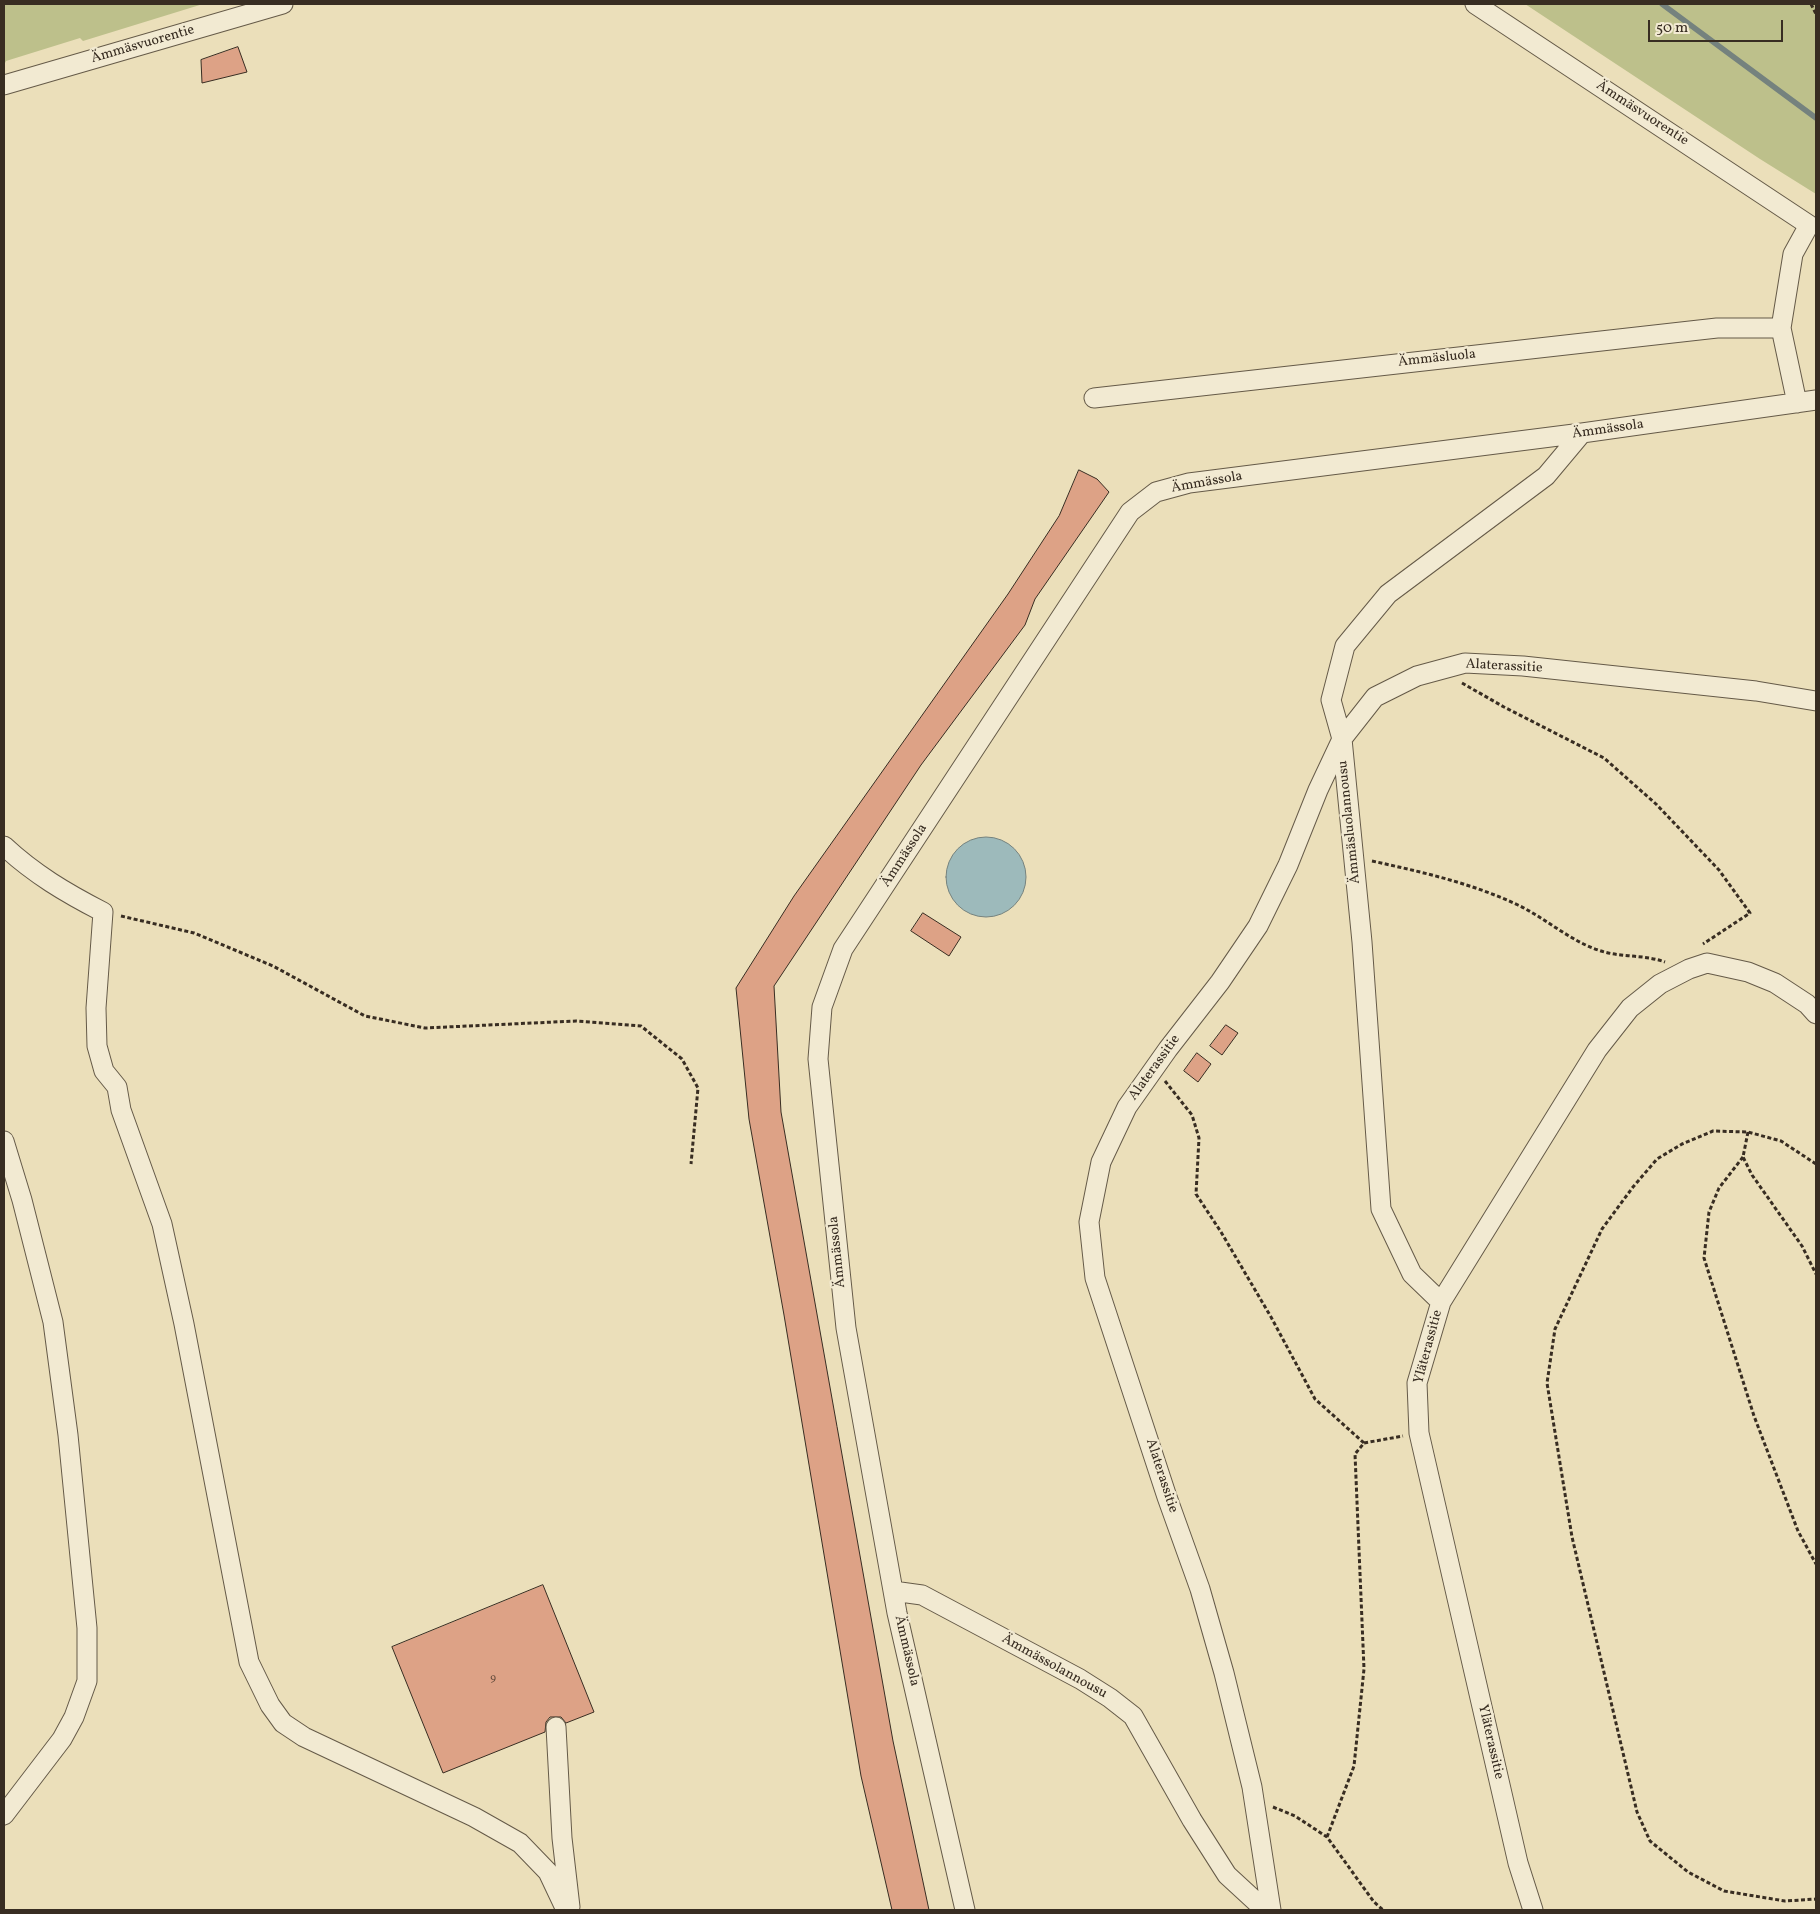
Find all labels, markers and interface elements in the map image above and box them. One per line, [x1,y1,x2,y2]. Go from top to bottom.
scale bar [1650,10,1785,42]
text: 50 m [1656,18,1688,39]
street label: Ämmäsvuorentie [89,22,197,68]
street label: Ämmäsvuorentie [1593,78,1691,150]
street label: Ämmäsluola [1397,347,1477,371]
street label: Ämmässola [1571,417,1645,443]
street label: Ämmässola [1170,468,1244,498]
street label: Alaterassitie [1465,657,1543,677]
street label: Ämmäsluolannousu [1335,759,1365,885]
street label: Ämmässola [878,821,932,891]
street label: Alaterassitie [1126,1032,1184,1104]
street label: Ämmässola [826,1215,850,1289]
street label: Yläterassitie [1411,1308,1447,1386]
street label: Alaterassitie [1141,1437,1181,1515]
street label: Ämmässola [890,1614,922,1688]
street label: Ämmässolannousu [998,1631,1110,1703]
house number: 9 [490,1672,496,1686]
street label: Yläterassitie [1473,1703,1507,1781]

